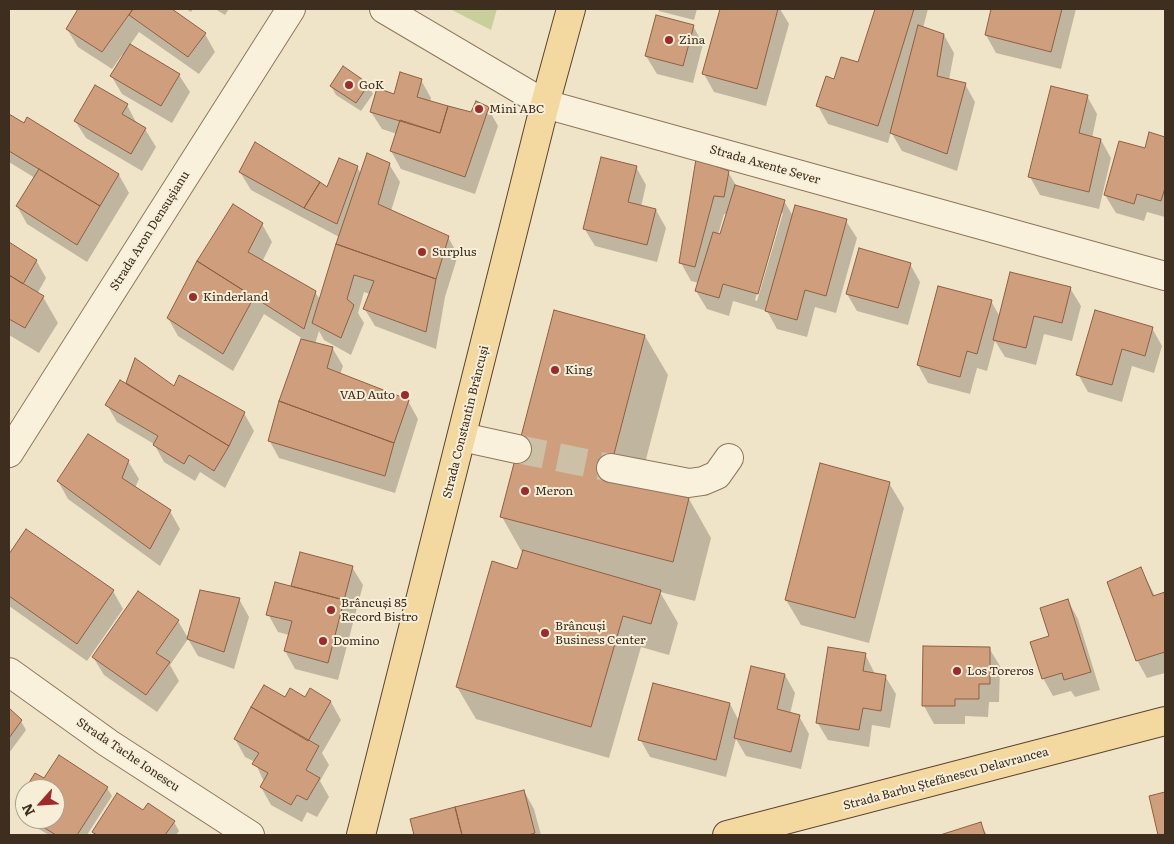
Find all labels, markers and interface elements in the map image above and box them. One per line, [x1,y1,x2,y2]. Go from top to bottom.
place label: Zina [679,33,705,47]
marker: Zina [663,34,675,46]
place label: GoK [359,78,384,92]
marker: GoK [343,79,355,91]
place label: Mini ABC [489,102,544,116]
marker: Mini ABC [473,103,485,115]
street label: Strada Axente Sever [708,142,822,188]
street label: Strada Aron Densușianu [107,168,193,294]
place label: Surplus [432,245,476,259]
marker: Surplus [416,246,428,258]
place label: Kinderland [203,290,268,304]
marker: Kinderland [187,291,199,303]
street label: Strada Constantin Brâncuși [440,344,492,500]
place label: King [565,363,593,377]
marker: King [549,364,561,376]
place label: VAD Auto [340,388,395,402]
marker: VAD Auto [399,389,411,401]
place label: Meron [535,484,573,498]
marker: Meron [519,485,531,497]
place label: Brâncuși 85 Record Bistro [341,596,418,624]
marker: Brâncuși 85 Record Bistro [325,604,337,616]
place label: Brâncuși Business Center [555,619,646,647]
marker: Brâncuși Business Center [539,627,551,639]
place label: Domino [333,634,380,648]
marker: Domino [317,635,329,647]
place label: Los Toreros [967,664,1034,678]
marker: Los Toreros [951,665,963,677]
street label: Strada Tache Ionescu [74,715,182,795]
street label: Strada Barbu Ștefănescu Delavrancea [842,745,1050,813]
north arrow [15,779,65,829]
text: N [16,800,39,820]

